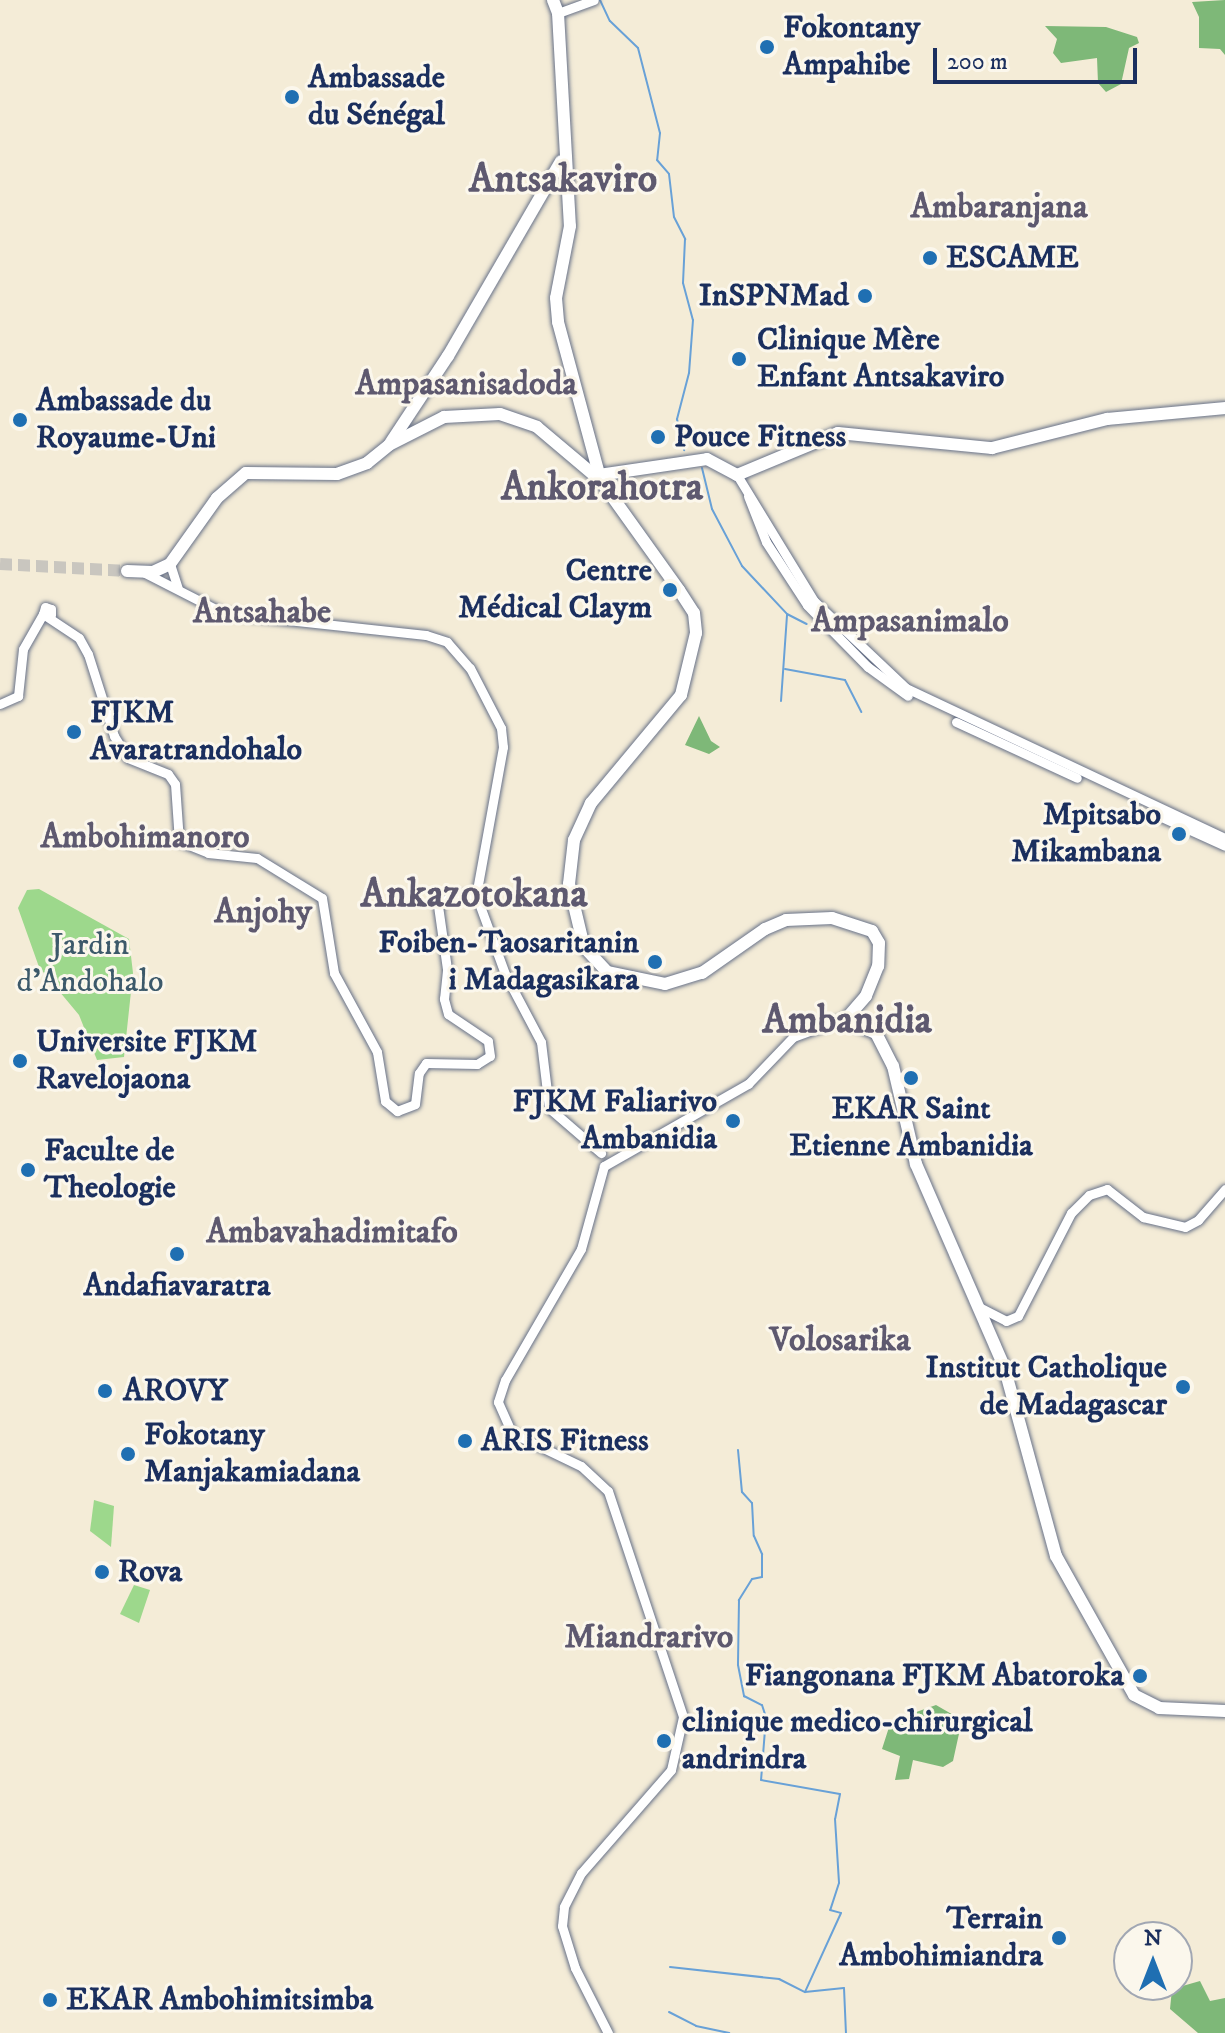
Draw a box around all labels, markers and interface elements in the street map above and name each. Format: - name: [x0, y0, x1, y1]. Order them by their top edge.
- place label: Fokontany Ampahibe: [783, 10, 920, 85]
- scale bar: [937, 32, 1141, 82]
- marker: Fokontany Ampahibe: [758, 38, 776, 56]
- text: 200 m: [947, 47, 1008, 77]
- place label: Ambassade du Sénégal: [308, 60, 445, 135]
- marker: Ambassade du Sénégal: [283, 88, 301, 106]
- district label: Antsakaviro: [469, 156, 657, 204]
- district label: Ambaranjana: [910, 188, 1088, 228]
- place label: ESCAME: [946, 239, 1079, 277]
- marker: ESCAME: [921, 249, 939, 267]
- place label: InSPNMad: [699, 277, 849, 315]
- marker: InSPNMad: [856, 287, 874, 305]
- place label: Clinique Mère Enfant Antsakaviro: [757, 322, 1004, 397]
- marker: Clinique Mère Enfant Antsakaviro: [728, 348, 750, 370]
- district label: Ampasanisadoda: [355, 365, 577, 405]
- place label: Ambassade du Royaume-Uni: [36, 383, 216, 458]
- marker: Ambassade du Royaume-Uni: [11, 411, 29, 429]
- place label: Pouce Fitness: [674, 418, 846, 456]
- marker: Pouce Fitness: [649, 428, 667, 446]
- district label: Ankorahotra: [501, 464, 703, 512]
- place label: Centre Médical Claym: [458, 553, 652, 628]
- marker: Centre Médical Claym: [659, 579, 681, 601]
- district label: Antsahabe: [193, 593, 331, 633]
- district label: Ampasanimalo: [811, 602, 1009, 642]
- place label: FJKM Avaratrandohalo: [90, 695, 302, 770]
- marker: FJKM Avaratrandohalo: [65, 723, 83, 741]
- place label: Mpitsabo Mikambana: [1011, 797, 1161, 872]
- district label: Ambohimanoro: [40, 818, 250, 858]
- marker: Mpitsabo Mikambana: [1168, 823, 1190, 845]
- district label: Ankazotokana: [361, 871, 587, 919]
- district label: Anjohy: [214, 893, 312, 933]
- place label: Foiben-Taosaritanin i Madagasikara: [378, 925, 639, 1000]
- park label: Jardin d'Andohalo: [17, 927, 163, 1002]
- marker: Foiben-Taosaritanin i Madagasikara: [646, 953, 664, 971]
- district label: Ambanidia: [762, 997, 932, 1045]
- place label: Universite FJKM Ravelojaona: [36, 1024, 258, 1099]
- marker: Universite FJKM Ravelojaona: [11, 1052, 29, 1070]
- marker: EKAR Saint Etienne Ambanidia: [902, 1069, 920, 1087]
- place label: FJKM Faliarivo Ambanidia: [513, 1084, 717, 1159]
- place label: EKAR Saint Etienne Ambanidia: [789, 1091, 1033, 1166]
- marker: FJKM Faliarivo Ambanidia: [724, 1112, 742, 1130]
- place label: Faculte de Theologie: [44, 1133, 176, 1208]
- marker: Faculte de Theologie: [19, 1161, 37, 1179]
- district label: Ambavahadimitafo: [206, 1213, 458, 1253]
- marker: Andafiavaratra: [168, 1245, 186, 1263]
- place label: Andafiavaratra: [83, 1267, 271, 1305]
- district label: Volosarika: [769, 1321, 911, 1361]
- place label: Institut Catholique de Madagascar: [926, 1350, 1167, 1425]
- place label: AROVY: [123, 1372, 228, 1410]
- marker: Institut Catholique de Madagascar: [1174, 1378, 1192, 1396]
- marker: AROVY: [94, 1380, 116, 1402]
- place label: Fokotany Manjakamiadana: [144, 1417, 360, 1492]
- place label: ARIS Fitness: [481, 1422, 649, 1460]
- marker: ARIS Fitness: [456, 1432, 474, 1450]
- marker: Fokotany Manjakamiadana: [119, 1445, 137, 1463]
- place label: Rova: [118, 1553, 182, 1591]
- marker: Rova: [93, 1563, 111, 1581]
- district label: Miandrarivo: [565, 1618, 733, 1658]
- place label: Fiangonana FJKM Abatoroka: [745, 1657, 1124, 1695]
- marker: Fiangonana FJKM Abatoroka: [1131, 1667, 1149, 1685]
- place label: clinique medico-chirurgical andrindra: [682, 1704, 1033, 1779]
- marker: clinique medico-chirurgical andrindra: [653, 1730, 675, 1752]
- place label: Terrain Ambohimiandra: [839, 1901, 1043, 1976]
- north arrow: [1113, 1921, 1193, 2001]
- text: N: [1144, 1925, 1162, 1952]
- marker: Terrain Ambohimiandra: [1050, 1929, 1068, 1947]
- place label: EKAR Ambohimitsimba: [66, 1981, 373, 2019]
- marker: EKAR Ambohimitsimba: [41, 1991, 59, 2009]

